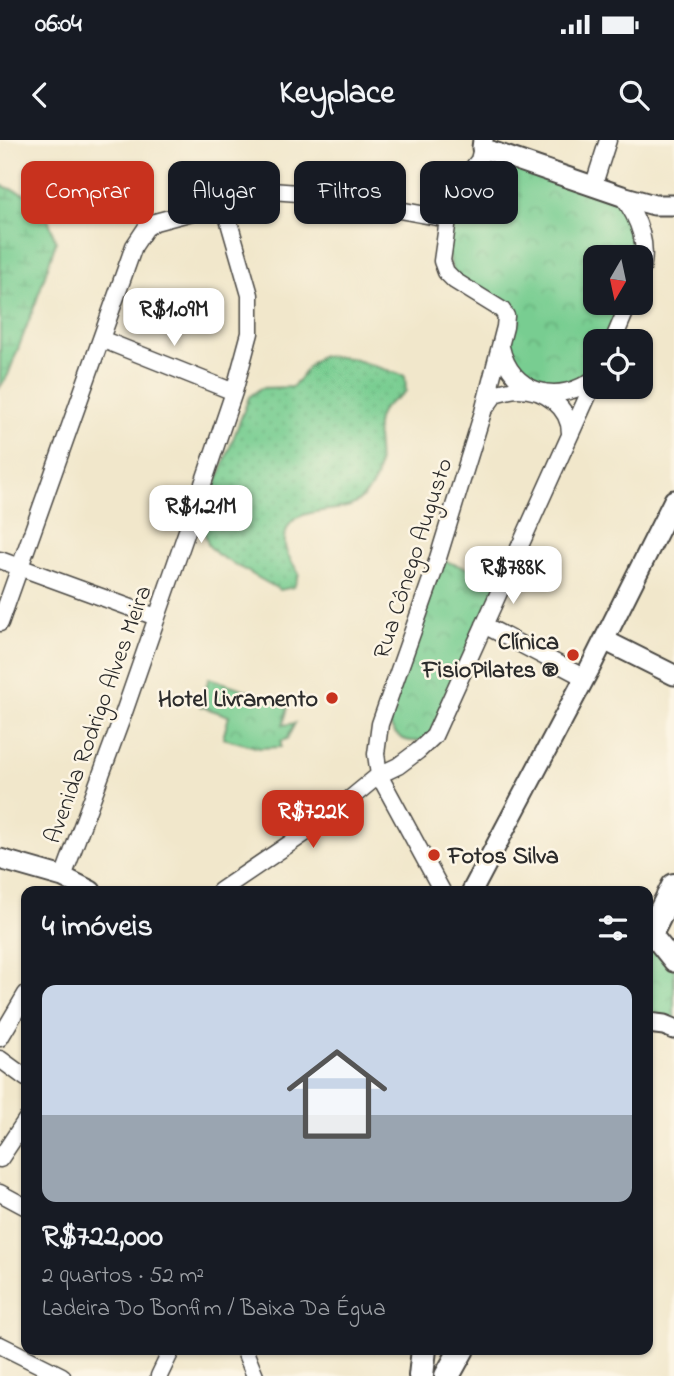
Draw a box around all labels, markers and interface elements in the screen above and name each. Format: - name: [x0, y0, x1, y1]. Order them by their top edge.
- text: 06:04: [35, 6, 82, 44]
- text: Keyplace: [279, 71, 395, 118]
- icon: back: [21, 76, 59, 114]
- icon: search: [615, 76, 653, 114]
- chip: Comprar: [21, 161, 154, 224]
- chip: Alugar: [168, 161, 280, 224]
- chip: Filtros: [294, 161, 406, 224]
- chip: Novo: [420, 161, 518, 224]
- north arrow: [583, 245, 653, 315]
- map controls: [583, 245, 653, 399]
- pin: R$1.09M: [109, 288, 239, 348]
- text: R$1.09M: [139, 294, 209, 327]
- button: locate: [583, 329, 653, 399]
- street label: Rua Cônego Augusto: [365, 454, 463, 664]
- pin: R$1.21M: [136, 486, 266, 545]
- text: R$1.21M: [165, 491, 237, 524]
- pin: R$788K: [456, 546, 570, 606]
- text: R$788K: [481, 552, 545, 585]
- street label: Avenida Rodrigo Alves Meira: [36, 581, 162, 849]
- place label: Clínica FisioPilates ®: [421, 626, 559, 689]
- marker: Clínica FisioPilates ®: [565, 647, 581, 663]
- place label: Hotel Livramento: [158, 683, 318, 718]
- marker: Hotel Livramento: [324, 690, 340, 706]
- pin: R$722K: [256, 790, 370, 850]
- text: R$722K: [278, 796, 348, 829]
- place label: Fotos Silva: [447, 840, 559, 875]
- marker: Fotos Silva: [426, 847, 442, 863]
- text: 4 imóveis: [42, 906, 153, 950]
- icon: filters: [594, 909, 632, 947]
- icon: home: [274, 1031, 400, 1157]
- text: R$722,000: [42, 1216, 163, 1260]
- text: 2 quartos · 52 m²: [42, 1260, 204, 1293]
- text: Ladeira Do Bonfim / Baixa Da Égua: [42, 1293, 386, 1326]

